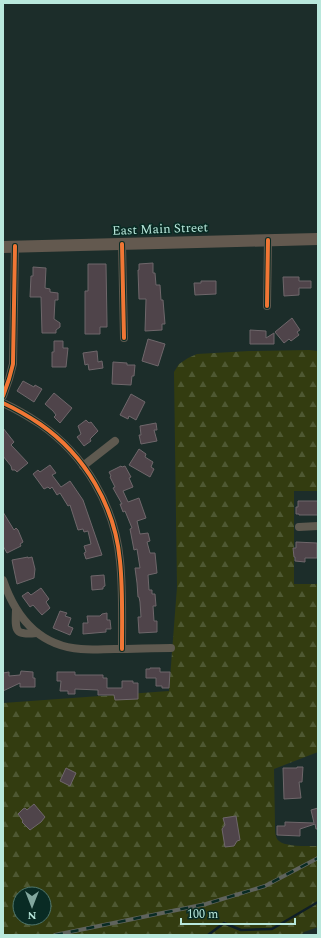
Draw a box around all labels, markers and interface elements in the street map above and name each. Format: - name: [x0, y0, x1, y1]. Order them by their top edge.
- street label: East Main Street: [112, 217, 209, 241]
- north arrow: [12, 886, 52, 926]
- scale bar: [181, 900, 295, 926]
- text: 100 m: [187, 905, 218, 924]
- text: N: [27, 907, 36, 924]

